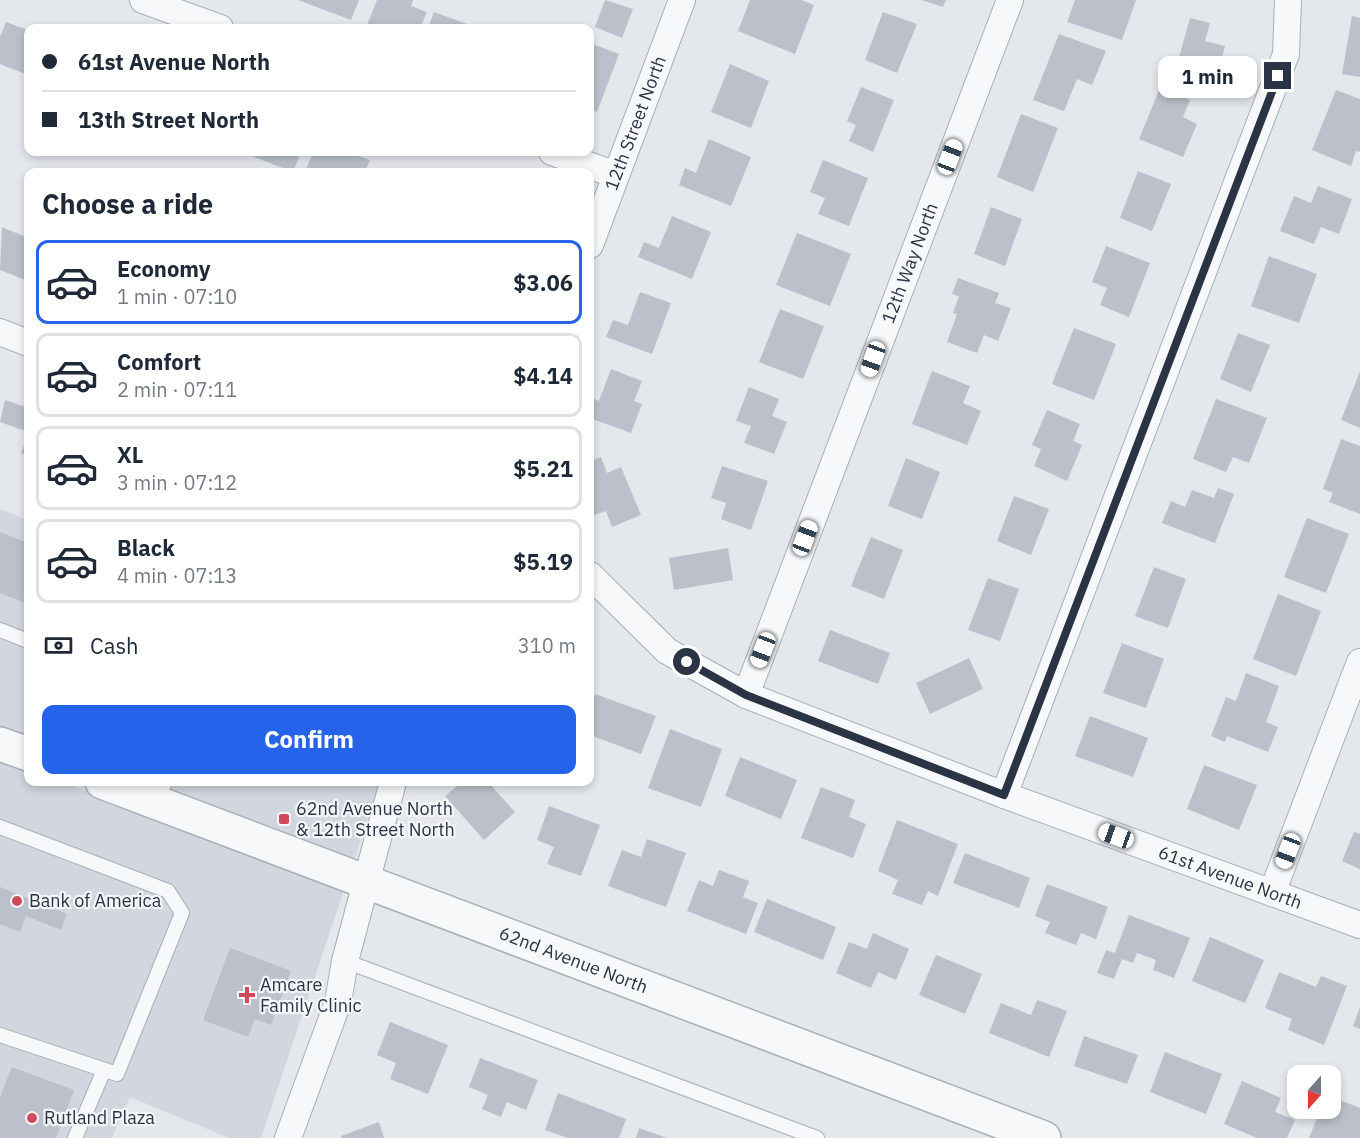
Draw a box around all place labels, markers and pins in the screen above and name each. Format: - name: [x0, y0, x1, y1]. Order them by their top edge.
- place label: 62nd Avenue North & 12th Street North: [296, 797, 455, 841]
- marker: 62nd Avenue North & 12th Street North: [277, 812, 291, 826]
- place label: Bank of America: [29, 889, 162, 912]
- marker: Bank of America: [10, 894, 24, 908]
- place label: Amcare Family Clinic: [260, 973, 361, 1017]
- marker: Amcare Family Clinic: [238, 986, 256, 1004]
- place label: Rutland Plaza: [44, 1106, 155, 1129]
- marker: Rutland Plaza: [25, 1111, 39, 1125]

